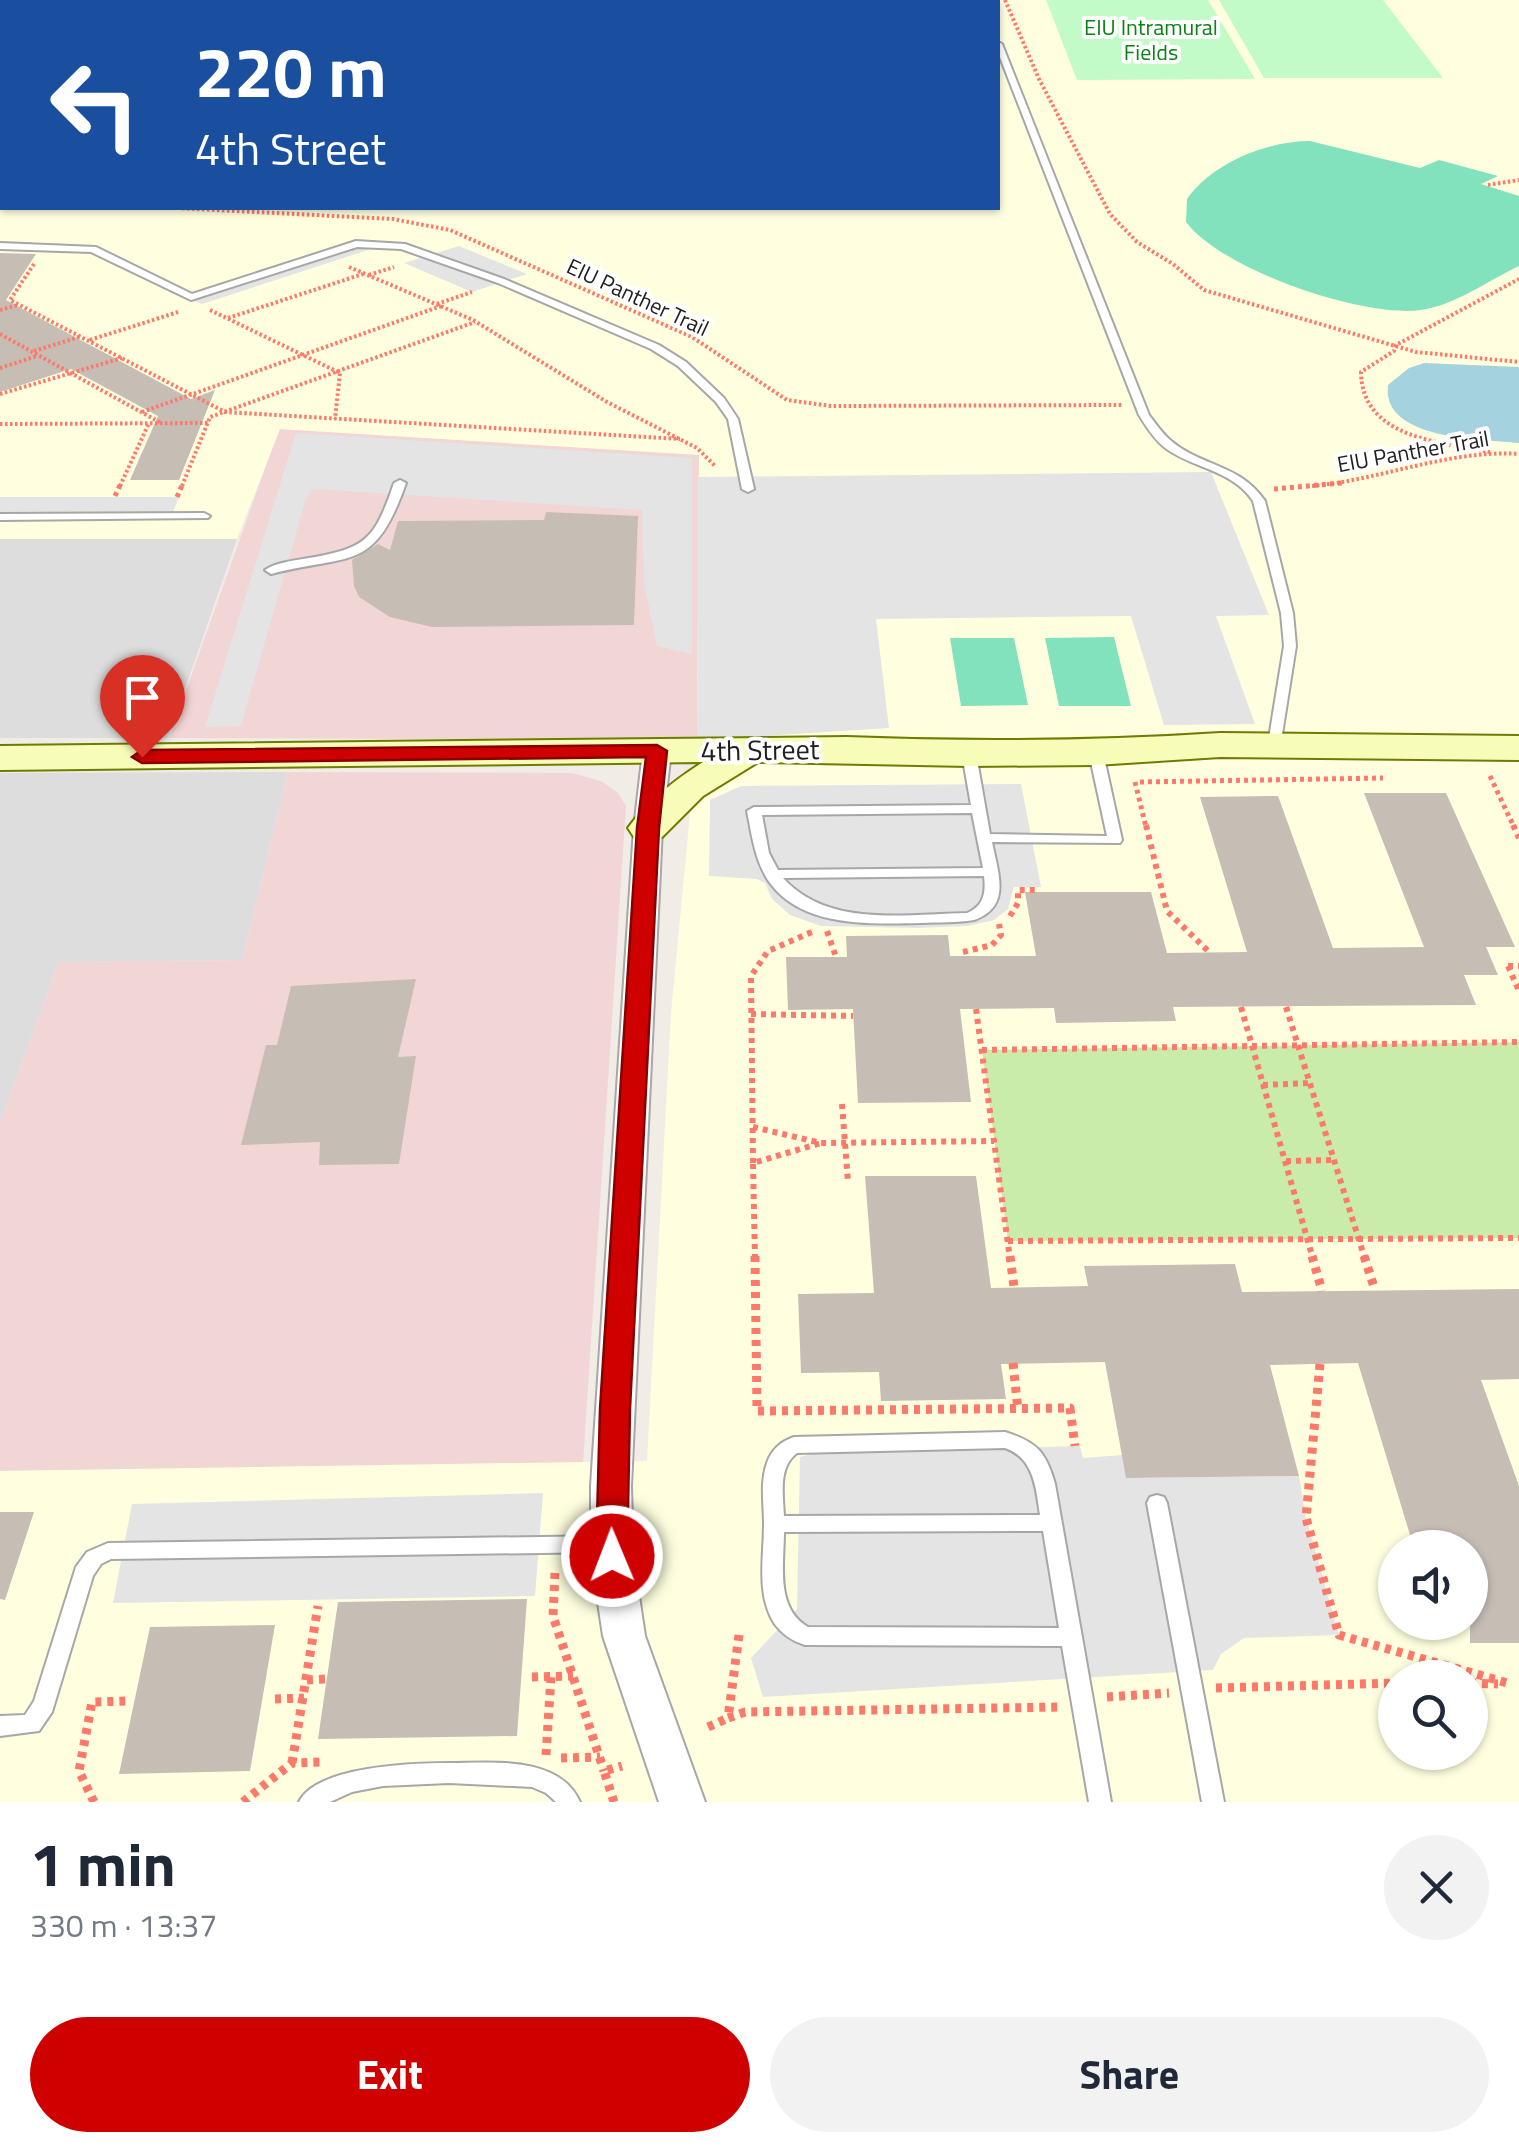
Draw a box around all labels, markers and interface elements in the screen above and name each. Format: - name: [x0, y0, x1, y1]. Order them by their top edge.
- park label: EIU Intramural Fields: [1084, 10, 1218, 69]
- text: 220 m: [195, 18, 387, 124]
- icon: left: [30, 40, 160, 170]
- text: 4th Street: [195, 114, 386, 182]
- street label: EIU Panther Trail: [561, 249, 715, 345]
- street label: EIU Panther Trail: [1334, 421, 1492, 481]
- pin: [100, 655, 185, 758]
- icon: arrive: [115, 670, 170, 725]
- street label: 4th Street: [700, 727, 820, 772]
- position arrow: [560, 1504, 664, 1608]
- map controls: [1378, 1530, 1488, 1770]
- button: sound: [1378, 1530, 1488, 1640]
- button: search: [1378, 1660, 1488, 1770]
- text: 1 min: [30, 1818, 176, 1909]
- button: close: [1384, 1835, 1489, 1940]
- text: 330 m · 13:37: [30, 1901, 217, 1949]
- button: Exit: [30, 2017, 750, 2132]
- button: Share: [770, 2017, 1489, 2132]

